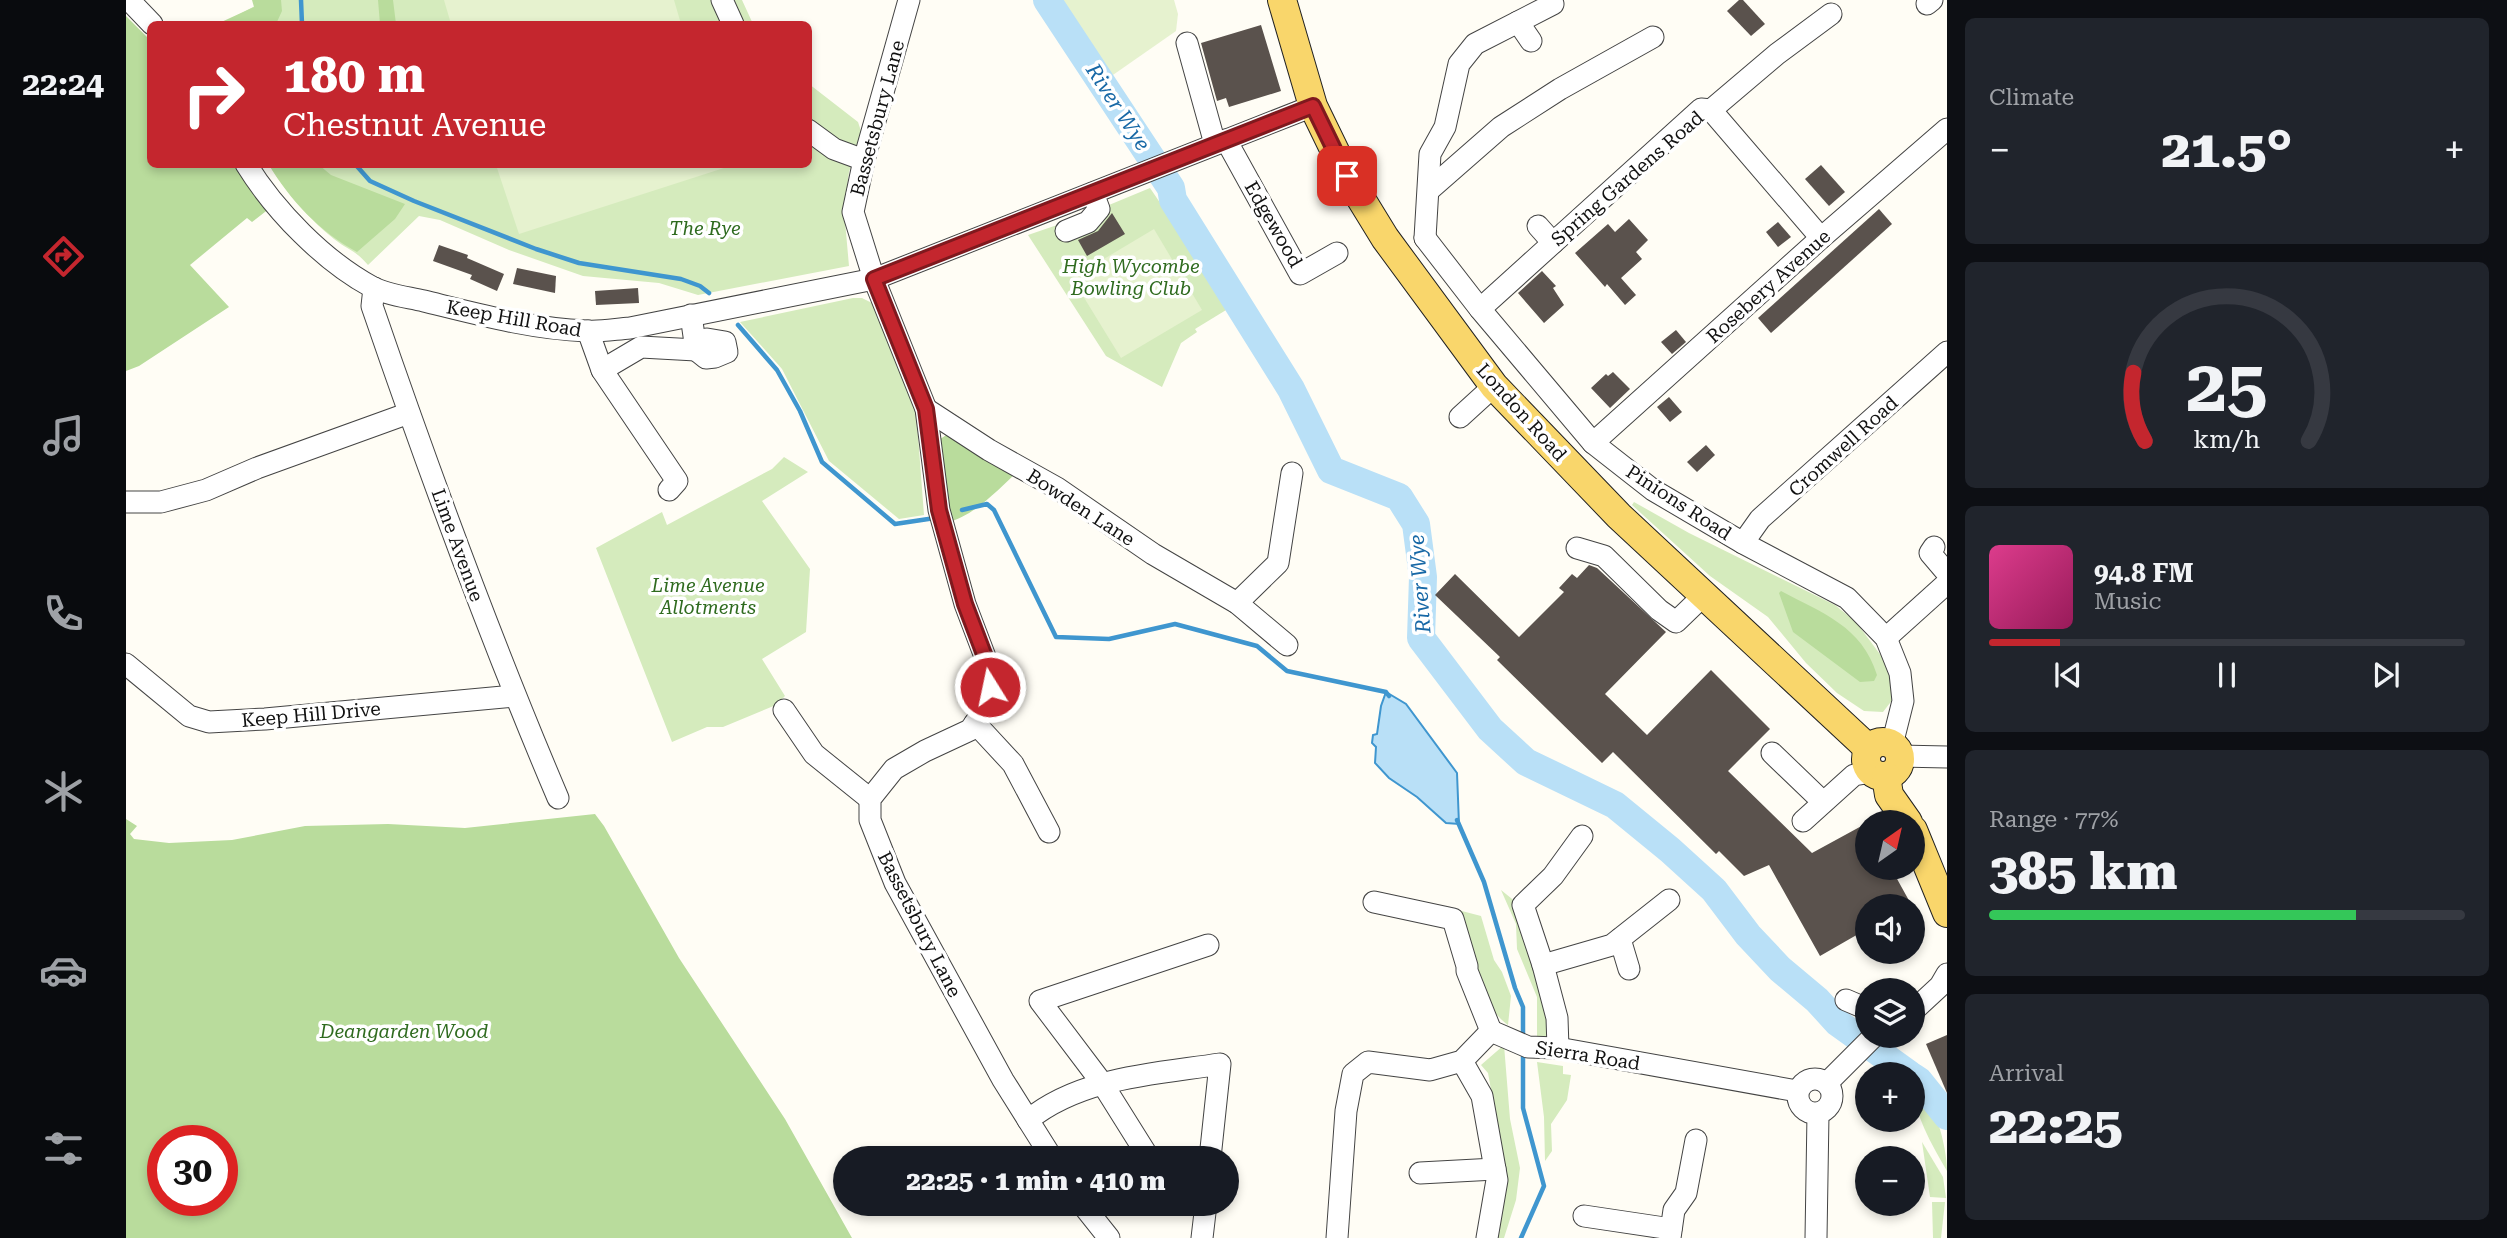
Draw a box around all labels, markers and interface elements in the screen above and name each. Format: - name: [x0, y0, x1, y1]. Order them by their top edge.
- street label: Bassetsbury Lane: [846, 38, 909, 199]
- text: 180 m: [283, 47, 425, 104]
- icon: right: [168, 49, 259, 140]
- water label: River Wye: [1080, 58, 1155, 155]
- text: 22:24: [22, 65, 104, 103]
- text: Climate: [1989, 84, 2074, 111]
- text: Chestnut Avenue: [283, 106, 546, 144]
- street label: Spring Gardens Road: [1546, 106, 1708, 251]
- text: 21.5°: [2162, 119, 2292, 180]
- text: −: [1989, 128, 2010, 172]
- text: +: [2444, 128, 2465, 172]
- pin: [1317, 146, 1377, 206]
- icon: arrive: [1328, 157, 1366, 195]
- street label: Edgewood: [1240, 177, 1307, 272]
- park label: The Rye: [669, 217, 741, 240]
- street label: Rosebery Avenue: [1702, 225, 1835, 348]
- icon: directions: [39, 232, 88, 281]
- park label: High Wycombe Bowling Club: [1061, 255, 1200, 300]
- street label: Keep Hill Road: [445, 295, 583, 342]
- text: 25: [2186, 344, 2268, 429]
- street label: London Road: [1472, 359, 1571, 466]
- street label: Cromwell Road: [1784, 391, 1903, 501]
- icon: music: [39, 411, 88, 460]
- text: km/h: [2194, 425, 2260, 454]
- street label: Pinions Road: [1622, 460, 1736, 545]
- street label: Bowden Lane: [1022, 464, 1139, 551]
- street label: Lime Avenue: [426, 486, 489, 605]
- water label: River Wye: [1405, 534, 1435, 635]
- text: 94.8 FM: [2094, 558, 2194, 588]
- park label: Lime Avenue Allotments: [650, 574, 765, 619]
- text: Music: [2094, 588, 2161, 615]
- icon: phone: [39, 589, 88, 638]
- position arrow: [953, 650, 1027, 724]
- icon: previous: [2049, 656, 2087, 694]
- icon: pause: [2208, 656, 2246, 694]
- icon: next: [2367, 656, 2405, 694]
- street label: Keep Hill Drive: [240, 697, 382, 732]
- icon: climate: [39, 767, 88, 816]
- text: Range · 77%: [1989, 806, 2118, 833]
- north arrow: [1855, 810, 1925, 880]
- map controls: [1855, 810, 1925, 1216]
- text: 385 km: [1989, 841, 2177, 902]
- street label: Bassetsbury Lane: [873, 847, 966, 1001]
- button: sound: [1855, 894, 1925, 964]
- icon: car: [39, 946, 88, 995]
- button: layers: [1855, 978, 1925, 1048]
- park label: Deangarden Wood: [319, 1020, 488, 1043]
- street label: Sierra Road: [1534, 1036, 1642, 1075]
- text: Arrival: [1989, 1060, 2064, 1087]
- button: +: [1855, 1062, 1925, 1132]
- text: 22:25: [1989, 1095, 2123, 1156]
- icon: filters: [39, 1124, 88, 1173]
- speed limit sign: 30: [147, 1125, 238, 1216]
- button: −: [1855, 1146, 1925, 1216]
- text: 22:25 · 1 min · 410 m: [906, 1166, 1166, 1196]

